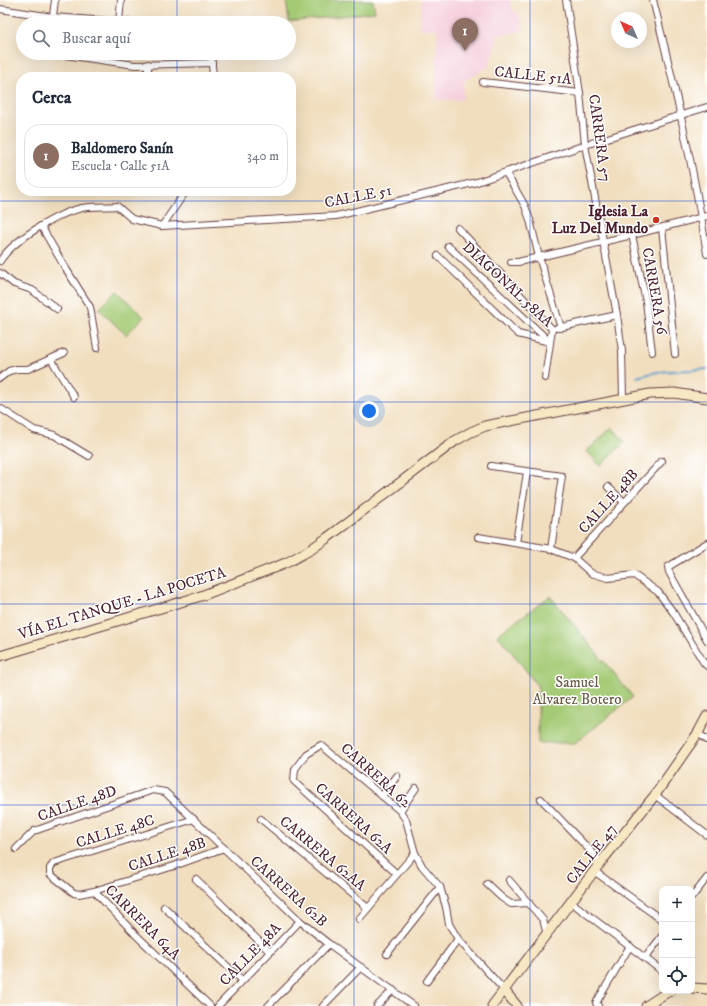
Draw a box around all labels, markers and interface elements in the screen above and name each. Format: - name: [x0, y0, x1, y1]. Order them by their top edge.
- north arrow: [611, 12, 647, 48]
- search box: [16, 16, 296, 60]
- pin: 1: [452, 18, 478, 51]
- icon: search: [30, 27, 52, 49]
- text: Buscar aquí: [62, 29, 130, 48]
- street label: CALLE 51A: [493, 62, 573, 89]
- text: Cerca: [32, 87, 71, 109]
- street label: CARRERA 57: [584, 93, 615, 183]
- text: Baldomero Sanín: [71, 139, 173, 158]
- text: 1: [44, 148, 48, 164]
- text: 340 m: [247, 148, 279, 164]
- text: Escuela · Calle 51A: [71, 158, 170, 174]
- street label: CALLE 51: [323, 181, 393, 212]
- place label: Iglesia La Luz Del Mundo: [552, 202, 649, 238]
- marker: Iglesia La Luz Del Mundo: [651, 215, 661, 225]
- street label: DIAGONAL 58AA: [458, 237, 557, 332]
- street label: CARRERA 56: [638, 246, 672, 337]
- your location: [359, 401, 379, 421]
- street label: CALLE 48B: [574, 465, 642, 538]
- street label: VÍA EL TANQUE - LA POCETA: [15, 562, 229, 644]
- park label: Samuel Alvarez Botero: [532, 673, 622, 709]
- street label: CARRERA 62: [337, 739, 415, 812]
- street label: CARRERA 62A: [311, 779, 397, 858]
- street label: CALLE 48D: [35, 781, 119, 826]
- street label: CALLE 48C: [74, 811, 157, 852]
- street label: CARRERA 62AA: [276, 812, 370, 895]
- street label: CALLE 47: [562, 820, 621, 888]
- street label: CALLE 48B: [126, 833, 208, 876]
- street label: CARRERA 62B: [246, 852, 331, 931]
- street label: CARRERA 64A: [101, 881, 185, 964]
- map controls: [659, 886, 695, 994]
- button: +: [659, 886, 695, 922]
- street label: CALLE 48A: [216, 918, 286, 990]
- button: −: [659, 922, 695, 958]
- button: locate: [659, 958, 695, 994]

